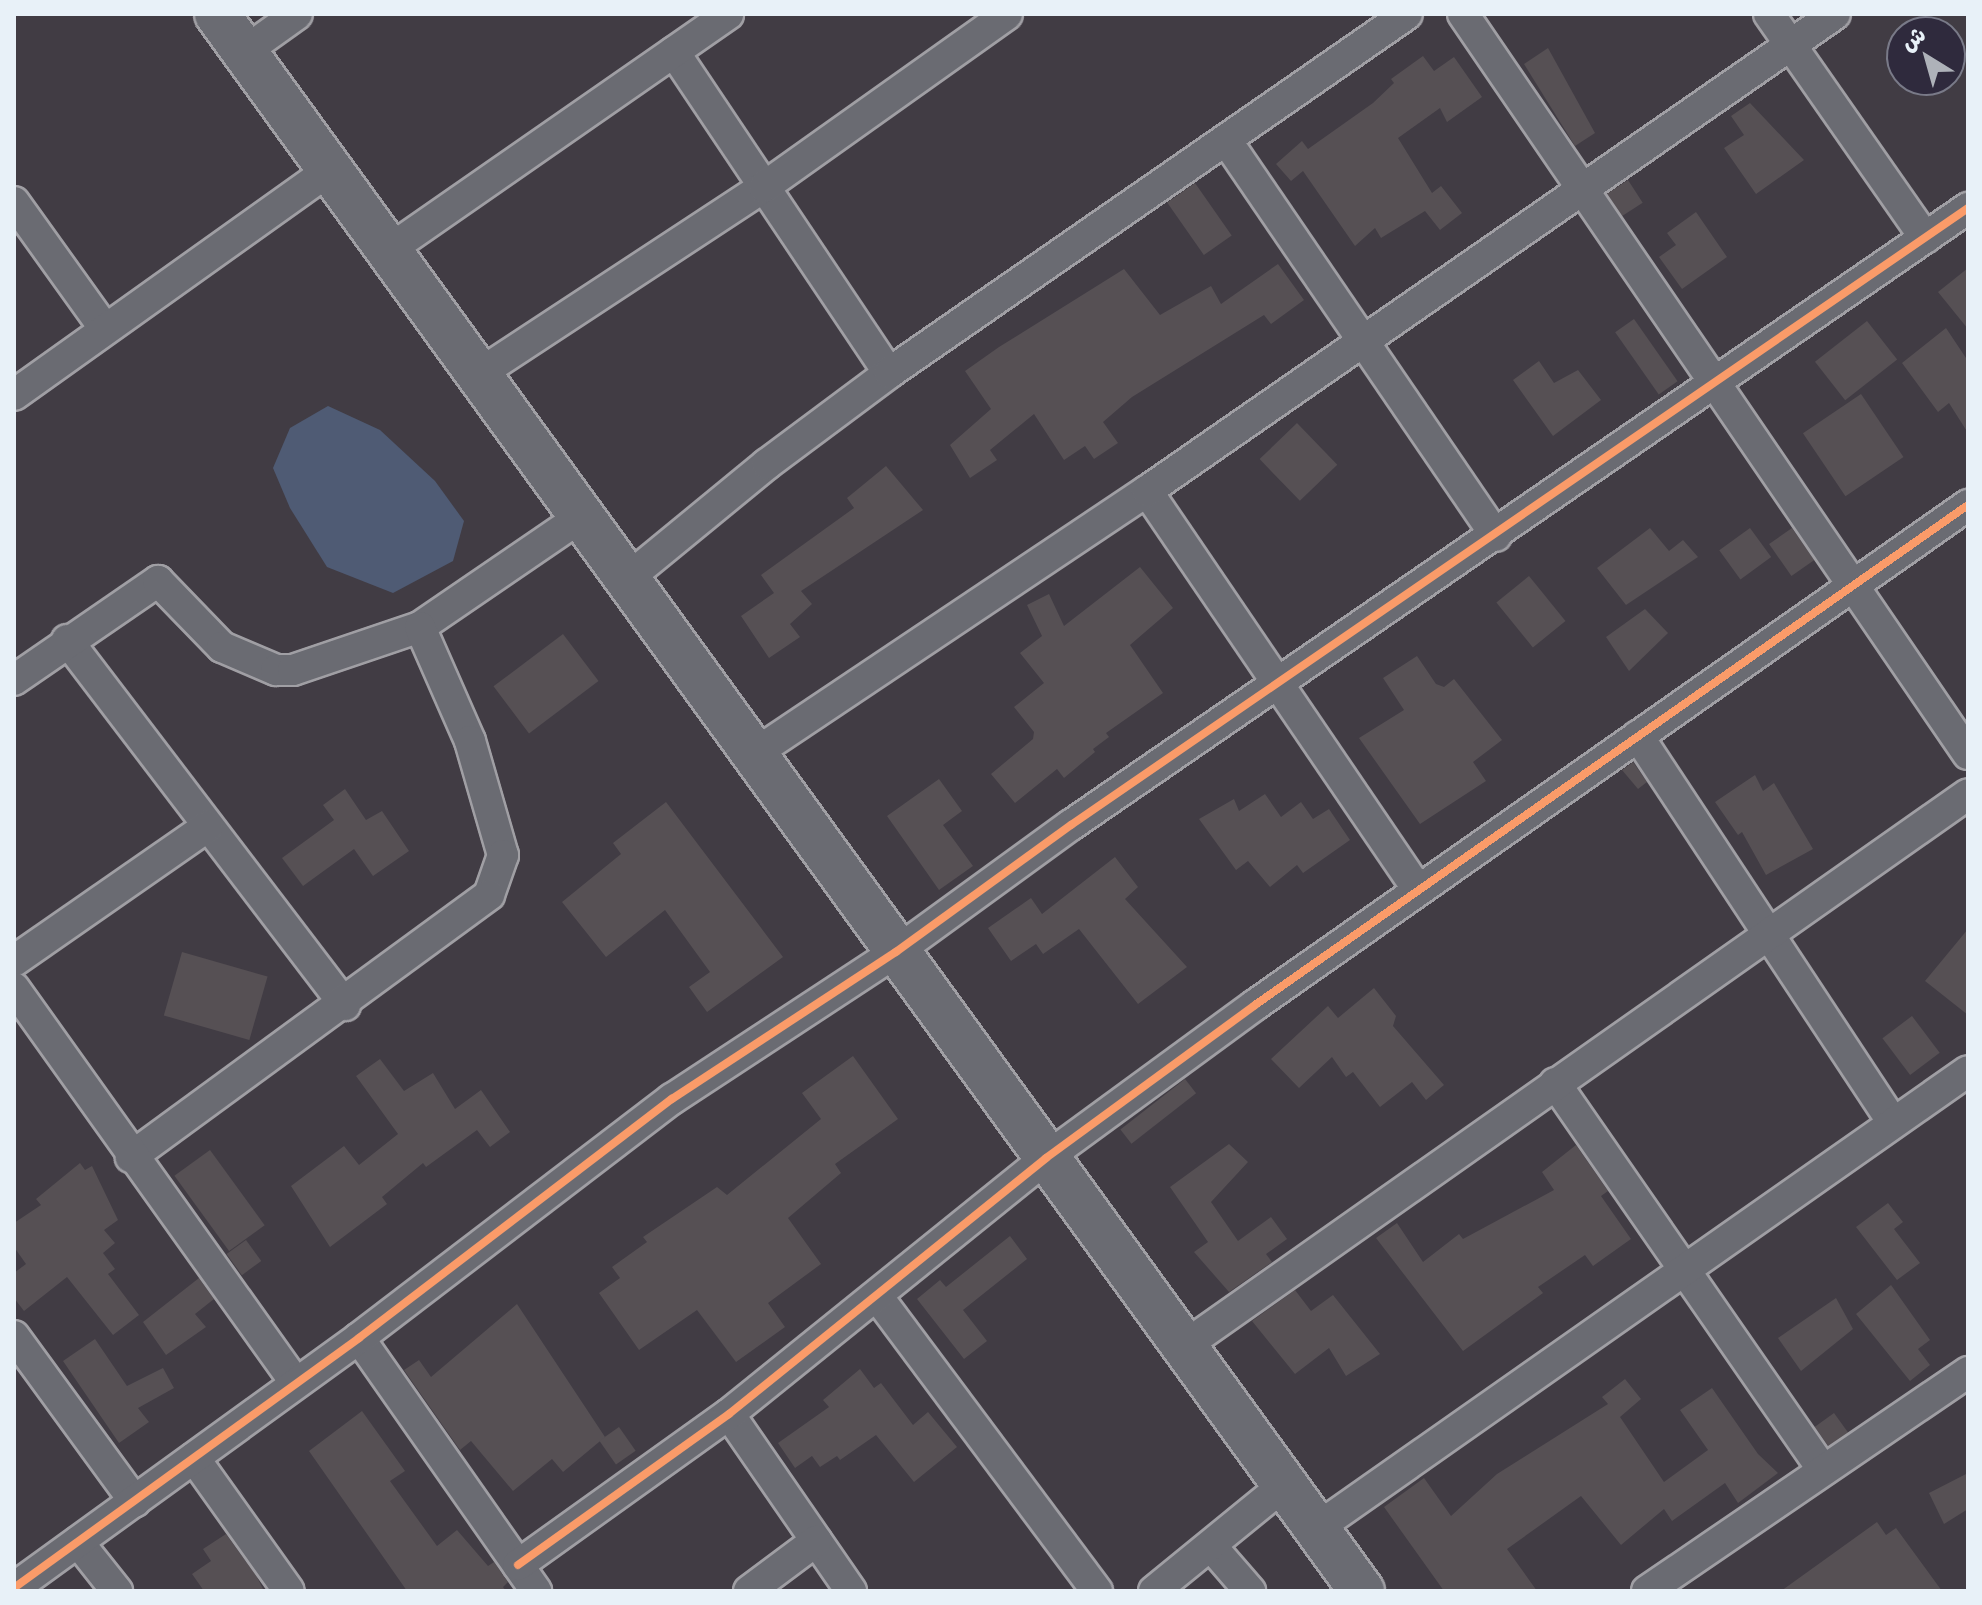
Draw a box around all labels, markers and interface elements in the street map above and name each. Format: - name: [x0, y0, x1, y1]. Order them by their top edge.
- north arrow: [1886, 16, 1966, 96]
- text: ش: [1894, 19, 1931, 58]

